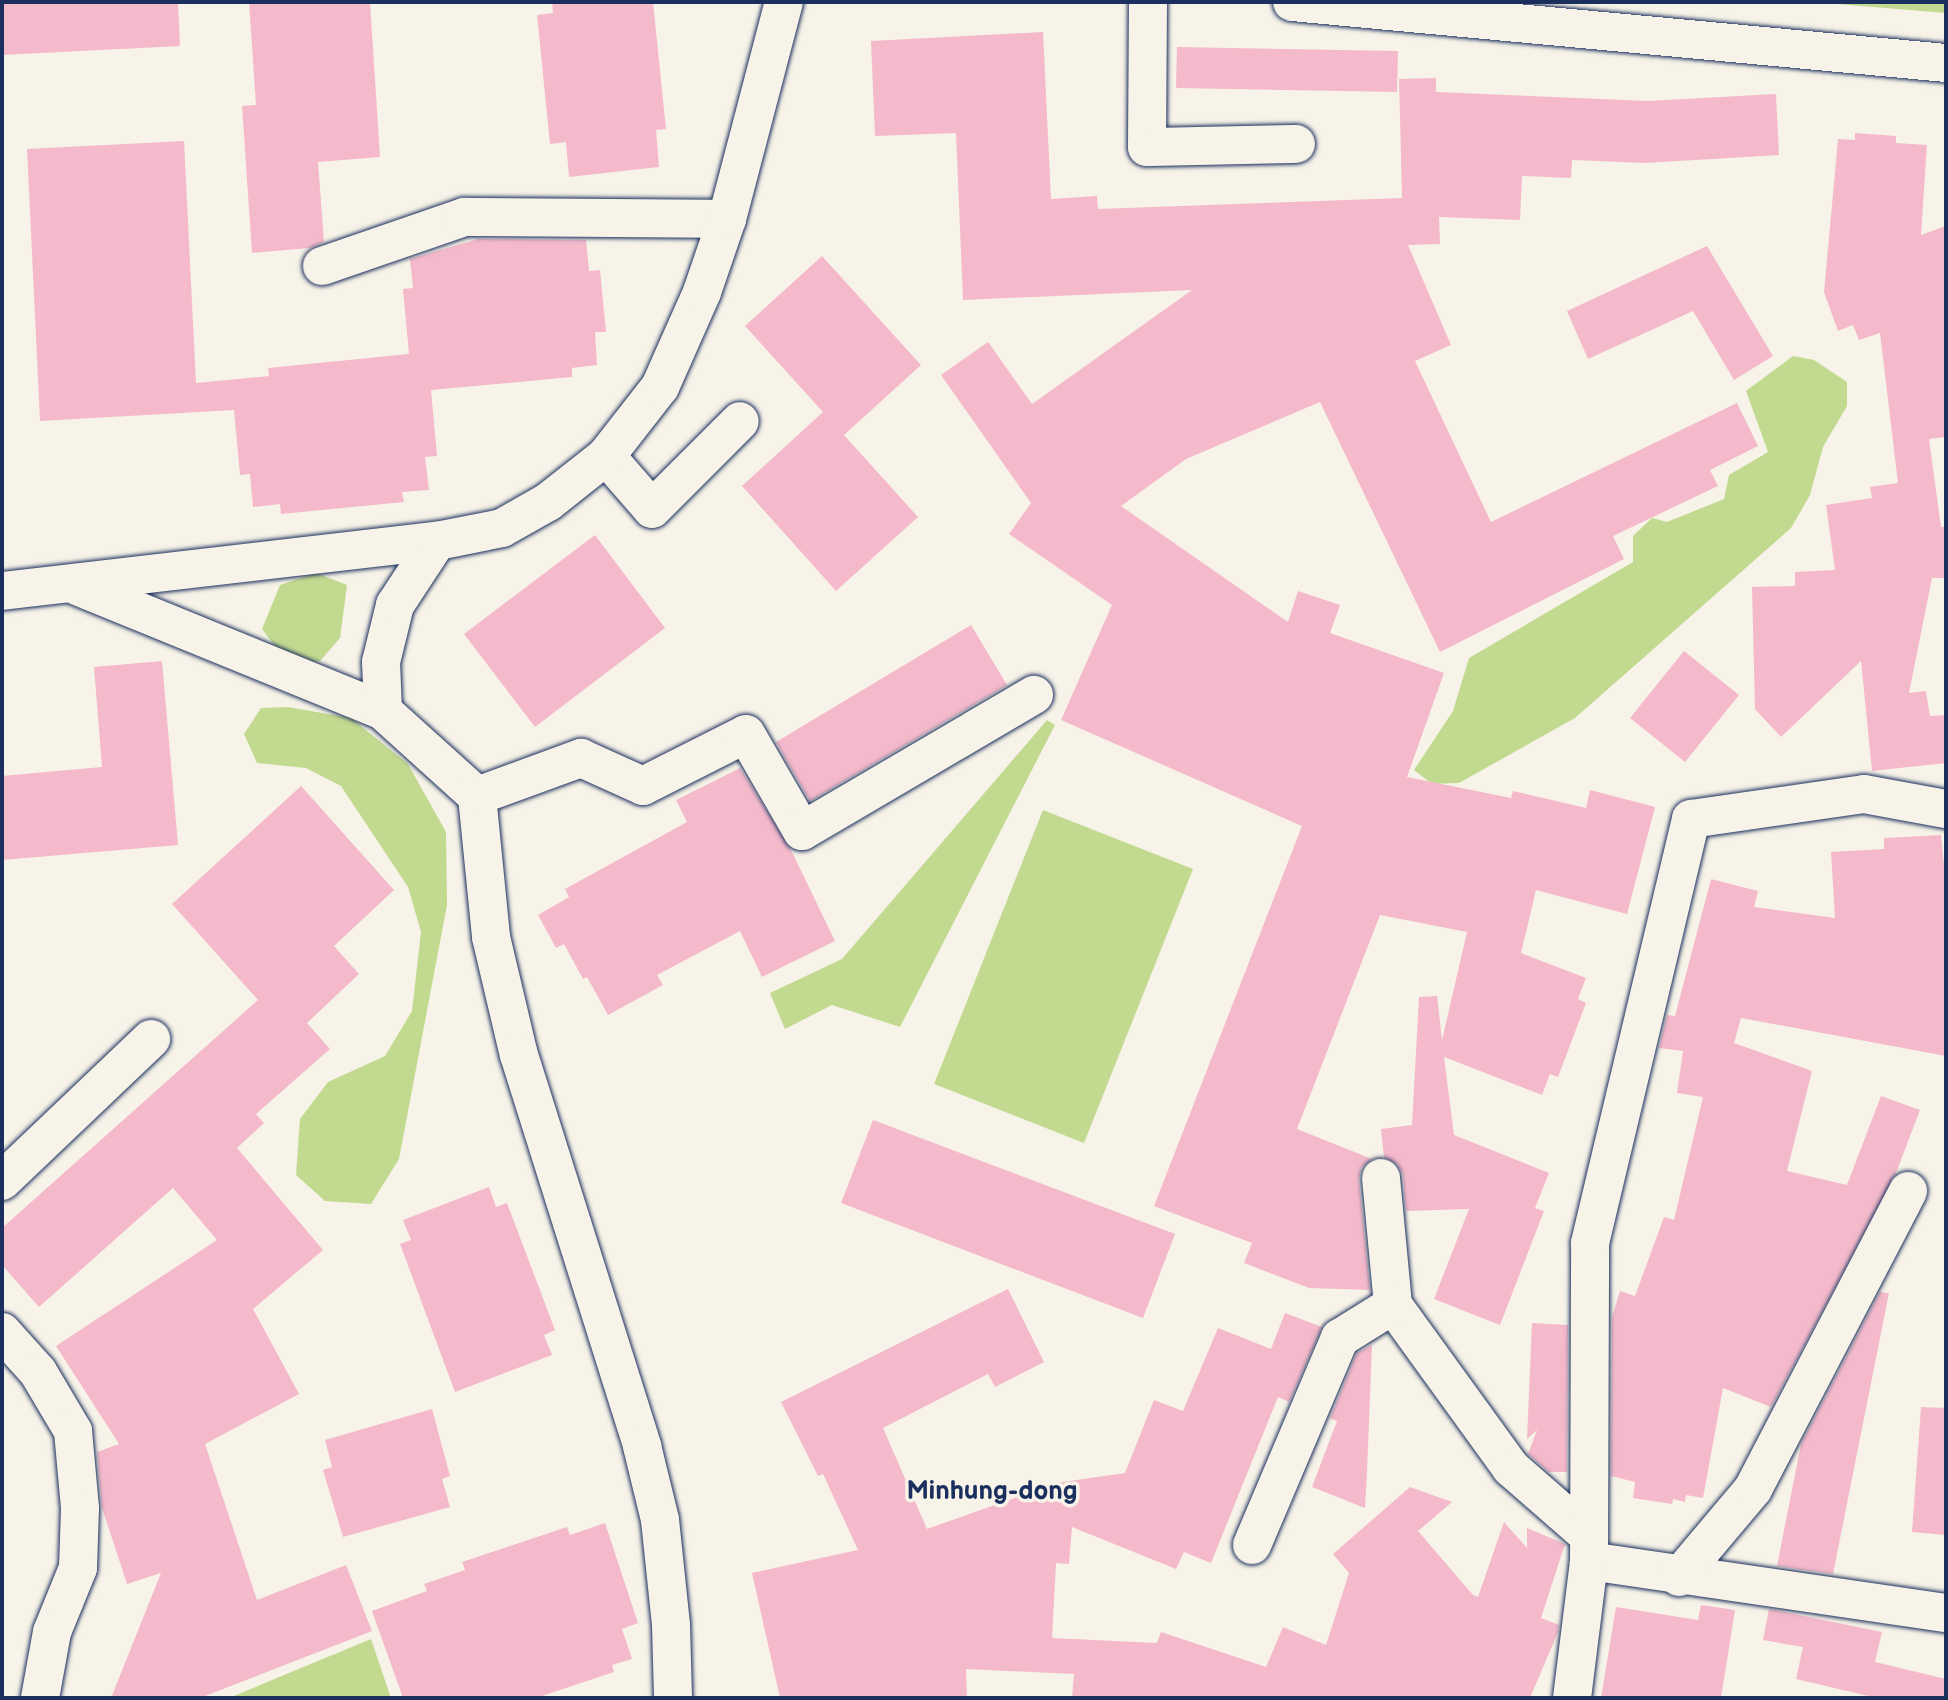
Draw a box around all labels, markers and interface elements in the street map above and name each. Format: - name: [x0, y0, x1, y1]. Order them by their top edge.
- district label: Minhung-dong: [906, 1476, 1078, 1508]

